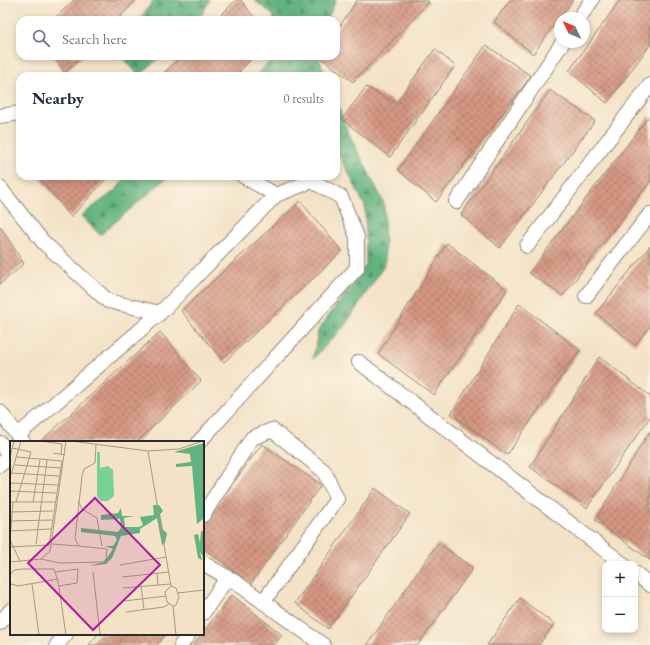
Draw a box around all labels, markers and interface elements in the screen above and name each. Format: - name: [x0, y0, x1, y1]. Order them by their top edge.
- north arrow: [554, 12, 590, 48]
- search box: [16, 16, 340, 60]
- icon: search: [30, 27, 52, 49]
- text: Search here: [62, 29, 127, 48]
- text: Nearby: [32, 87, 84, 109]
- text: 0 results: [283, 90, 324, 107]
- inset map: [10, 441, 204, 635]
- map controls: [602, 561, 638, 633]
- button: +: [602, 561, 638, 597]
- button: −: [602, 597, 638, 633]

